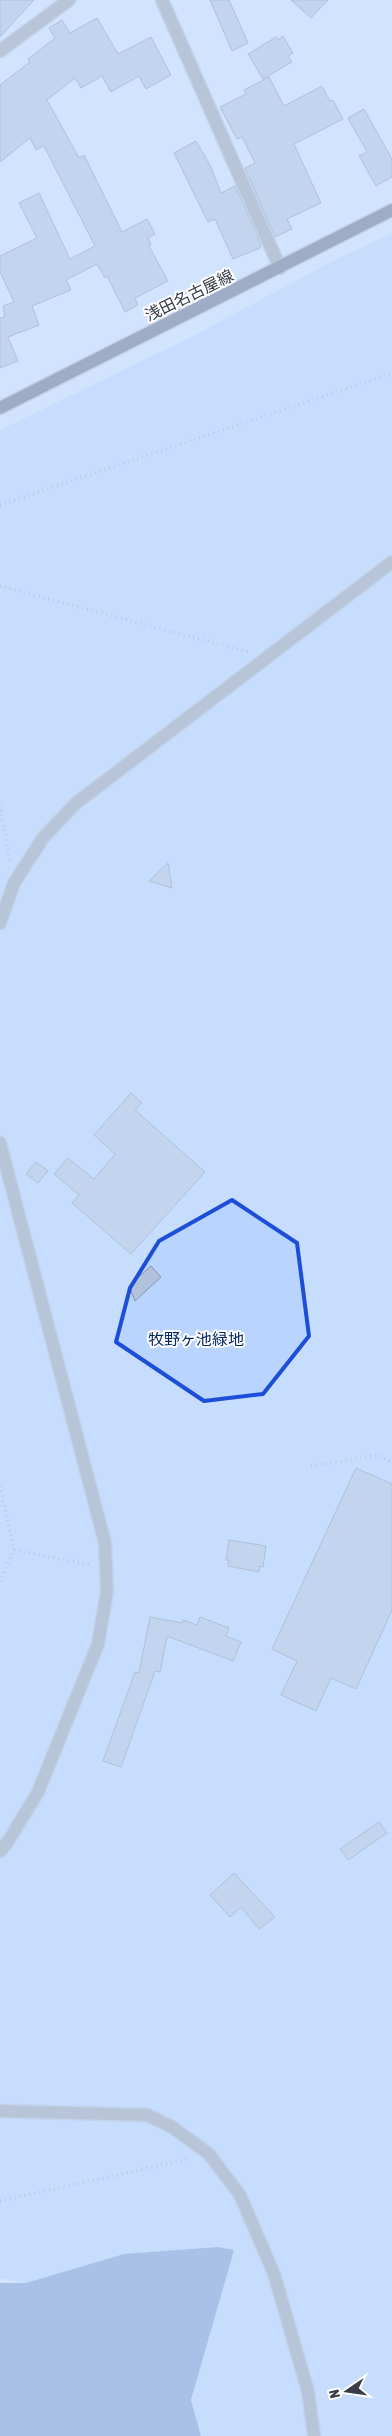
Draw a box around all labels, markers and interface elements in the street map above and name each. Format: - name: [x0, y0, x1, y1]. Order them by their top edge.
- street label: 浅田名古屋線: [142, 266, 236, 324]
- park label: 牧野ヶ池緑地: [148, 1330, 244, 1348]
- north arrow: [322, 2366, 372, 2416]
- text: N: [326, 2388, 343, 2400]

